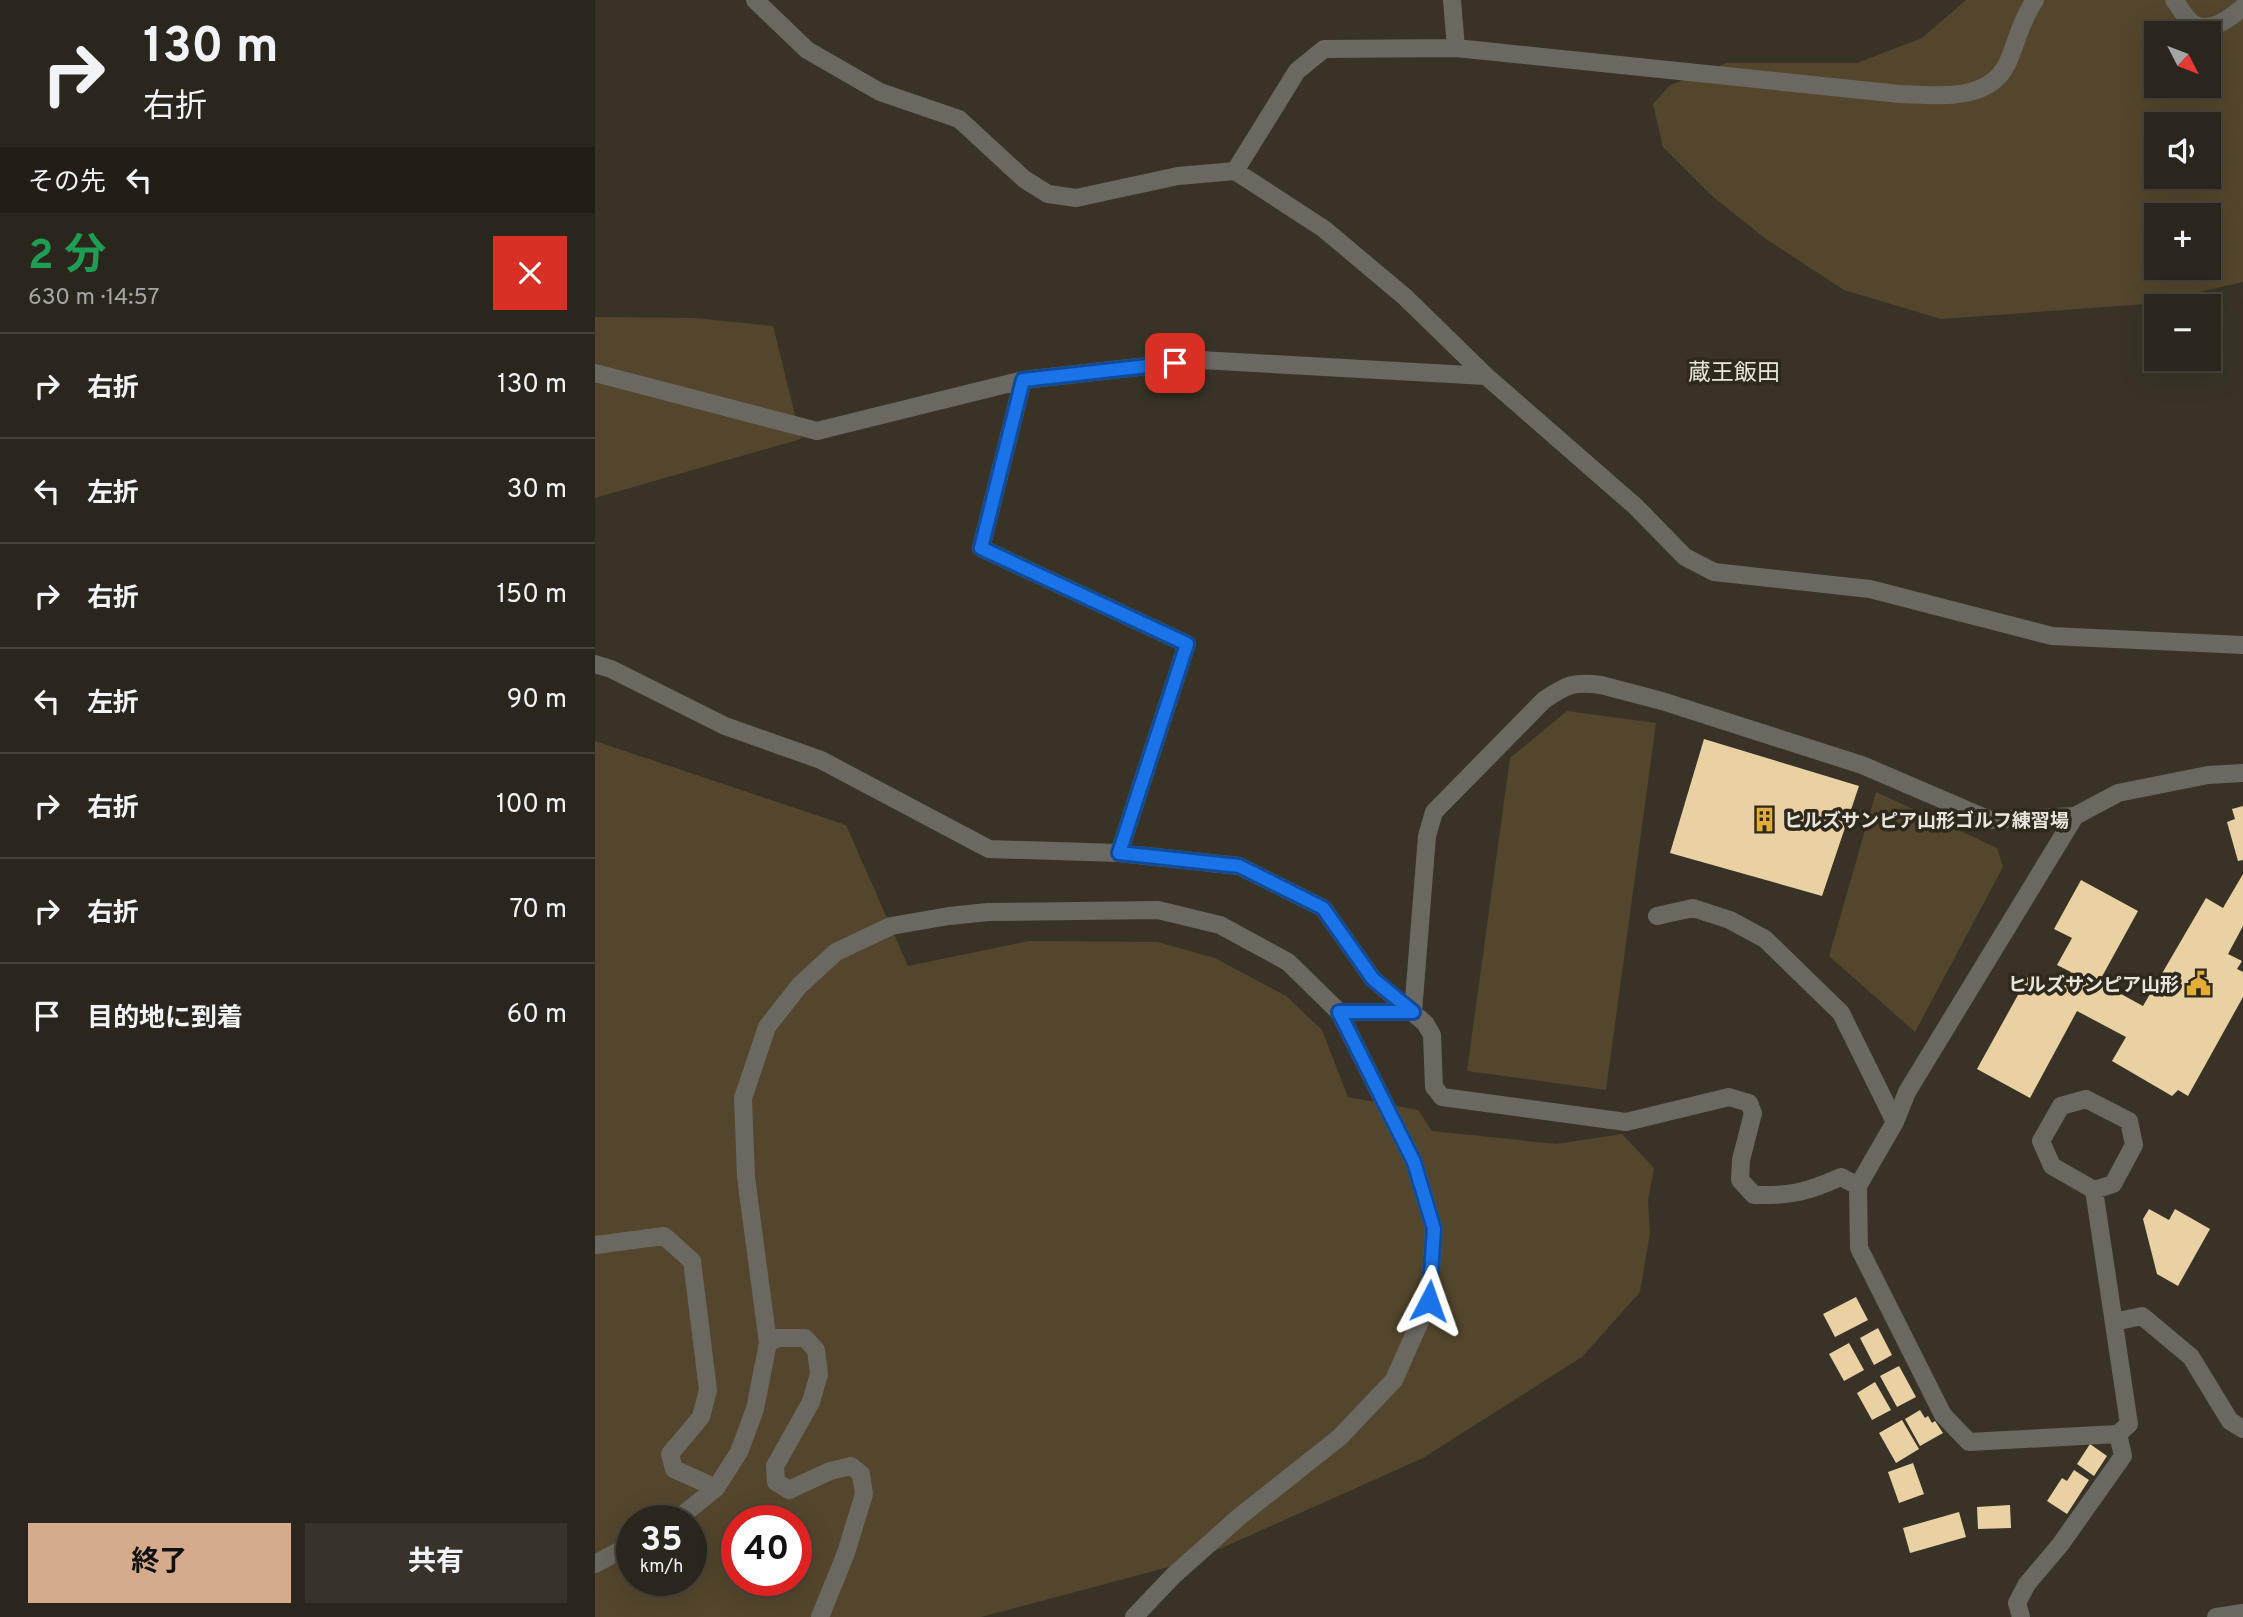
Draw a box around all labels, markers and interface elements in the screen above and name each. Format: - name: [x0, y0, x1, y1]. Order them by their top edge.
- text: 130 m: [143, 18, 279, 80]
- north arrow: [2144, 21, 2221, 98]
- map controls: [2144, 21, 2221, 371]
- icon: right: [28, 28, 119, 119]
- text: 右折: [143, 88, 207, 128]
- button: sound: [2144, 112, 2221, 189]
- icon: left: [120, 161, 158, 199]
- text: その先: [28, 167, 106, 200]
- button: +: [2144, 203, 2221, 280]
- text: 2 分: [28, 231, 106, 284]
- button: close: [493, 236, 567, 310]
- text: 630 m · 14:57: [28, 284, 159, 313]
- button: −: [2144, 294, 2221, 371]
- pin: [1145, 333, 1205, 393]
- icon: arrive: [1156, 344, 1194, 382]
- district label: 蔵王飯田: [1688, 360, 1780, 389]
- icon: right: [28, 367, 66, 405]
- text: 130 m: [497, 369, 567, 402]
- text: 右折: [87, 373, 139, 406]
- icon: left: [28, 472, 66, 510]
- text: 30 m: [507, 474, 567, 507]
- text: 左折: [87, 478, 139, 511]
- icon: right: [28, 577, 66, 615]
- text: 150 m: [496, 579, 567, 612]
- text: 右折: [87, 583, 139, 616]
- icon: left: [28, 682, 66, 720]
- text: 90 m: [507, 684, 567, 717]
- text: 左折: [87, 688, 139, 721]
- icon: right: [28, 787, 66, 825]
- text: 100 m: [496, 789, 567, 822]
- text: 右折: [87, 793, 139, 826]
- building icon: ヒルズサンピア山形ゴルフ練習場: [1750, 806, 1778, 834]
- place label: ヒルズサンピア山形ゴルフ練習場: [1784, 810, 2069, 834]
- icon: right: [28, 892, 66, 930]
- text: 70 m: [509, 894, 567, 927]
- text: 右折: [87, 898, 139, 931]
- public building icon: ヒルズサンピア山形: [2185, 970, 2213, 998]
- place label: ヒルズサンピア山形: [2008, 974, 2179, 998]
- icon: arrive: [28, 997, 66, 1035]
- text: 60 m: [507, 999, 567, 1032]
- text: 目的地に到着: [87, 1003, 243, 1036]
- position arrow: [1392, 1264, 1466, 1338]
- speed limit sign: 40: [721, 1505, 812, 1596]
- text: 35: [640, 1519, 683, 1563]
- button: 終了: [28, 1523, 291, 1603]
- button: 共有: [305, 1523, 567, 1603]
- text: km/h: [640, 1556, 683, 1579]

